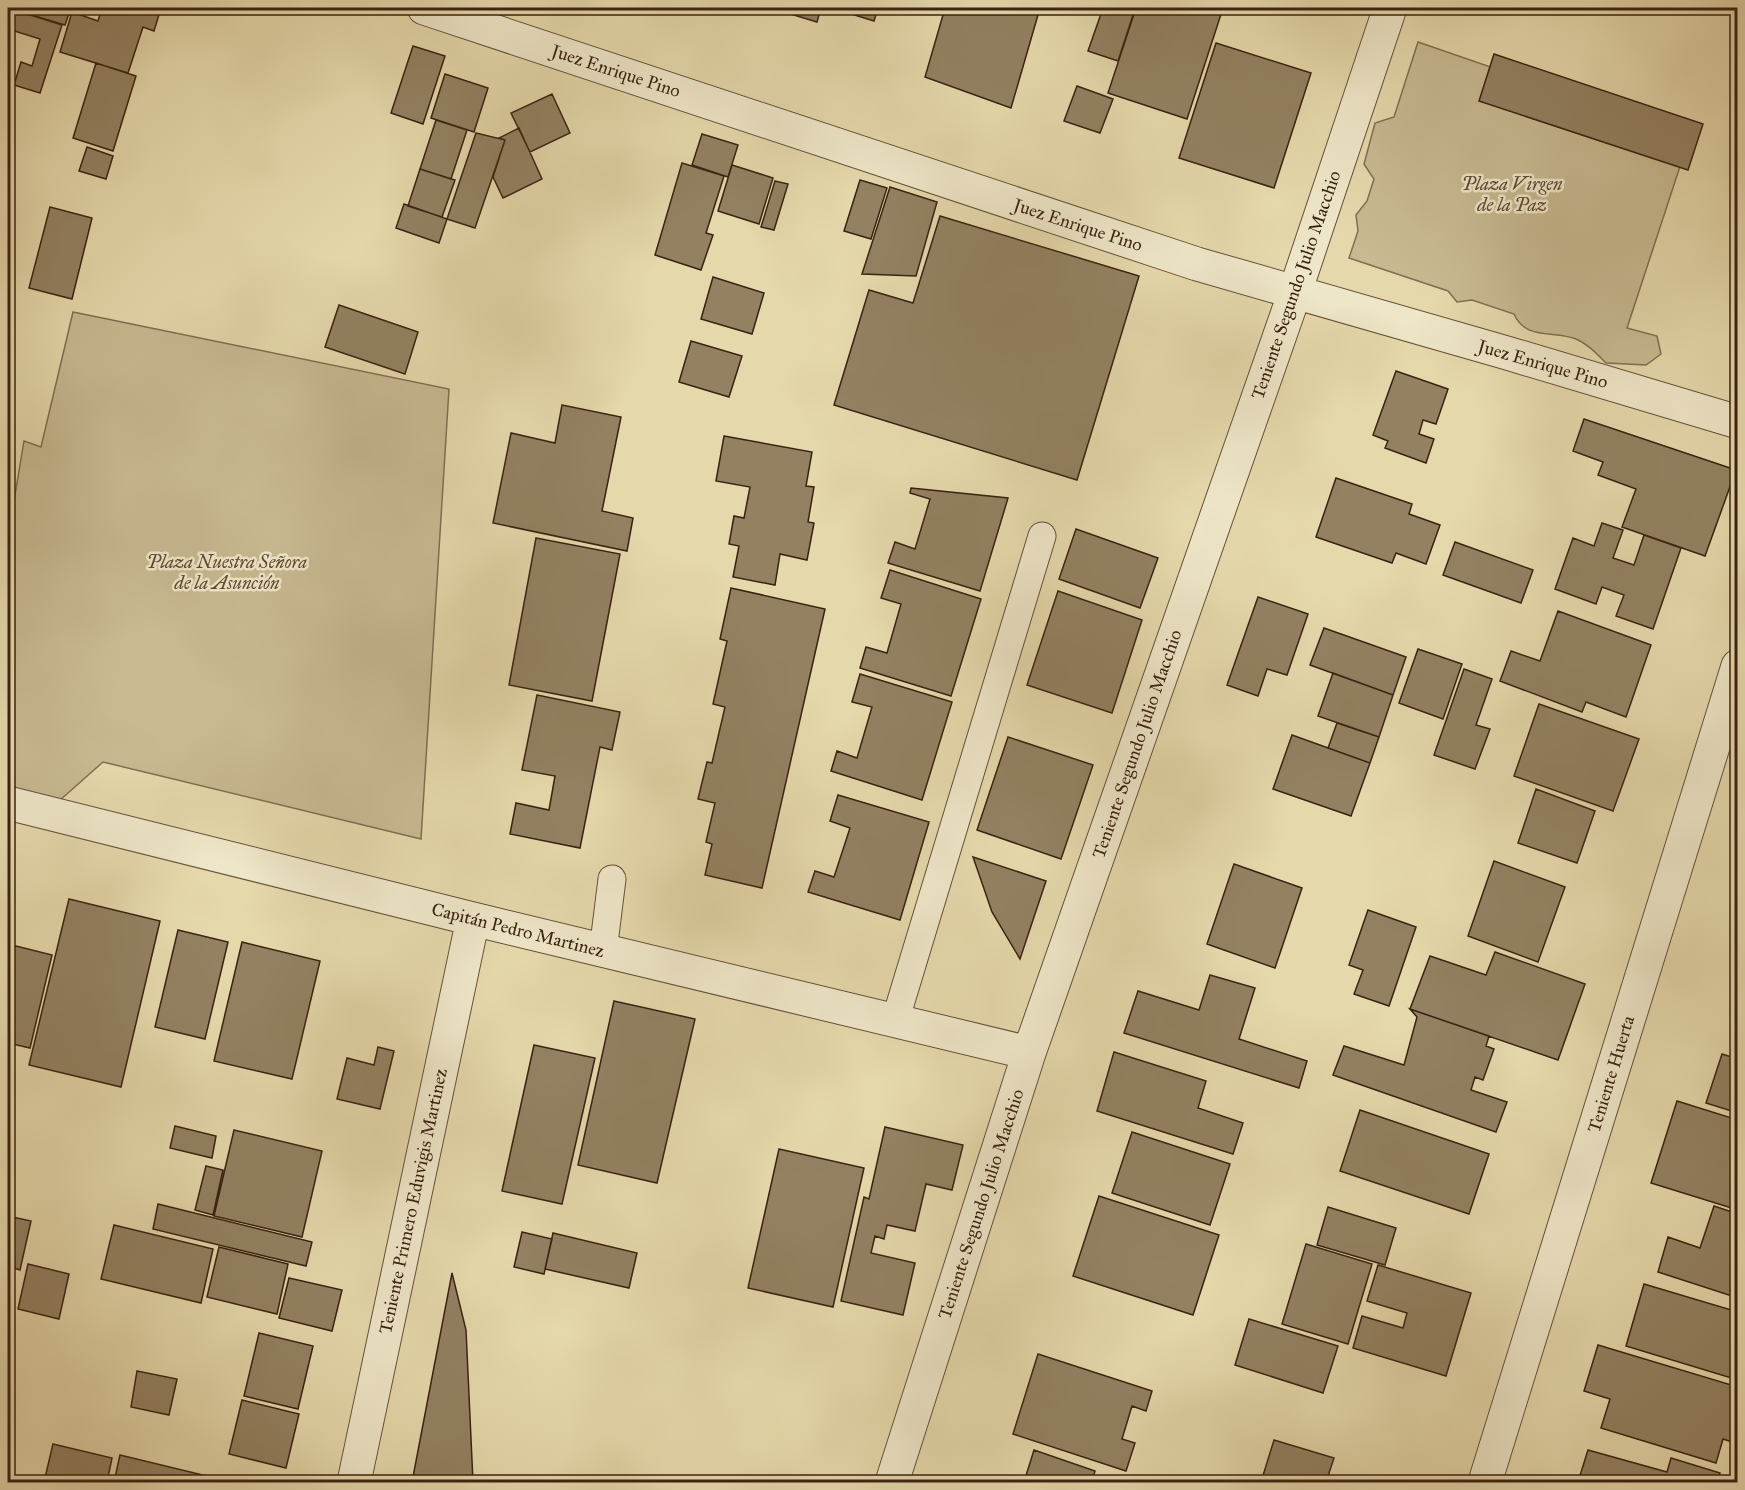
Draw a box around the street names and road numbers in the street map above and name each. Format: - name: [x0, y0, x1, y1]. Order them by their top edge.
- street label: Juez Enrique Pino: [547, 39, 683, 103]
- street label: Teniente Segundo Julio Macchio: [1246, 168, 1346, 403]
- street label: Juez Enrique Pino: [1009, 193, 1145, 257]
- street label: Juez Enrique Pino: [1473, 334, 1611, 394]
- street label: Teniente Segundo Julio Macchio: [1087, 627, 1187, 862]
- street label: Capitán Pedro Martinez: [429, 898, 607, 962]
- street label: Teniente Huerta: [1583, 1013, 1639, 1135]
- street label: Teniente Primero Eduvigis Martinez: [374, 1066, 453, 1336]
- street label: Teniente Segundo Julio Macchio: [933, 1086, 1030, 1322]

